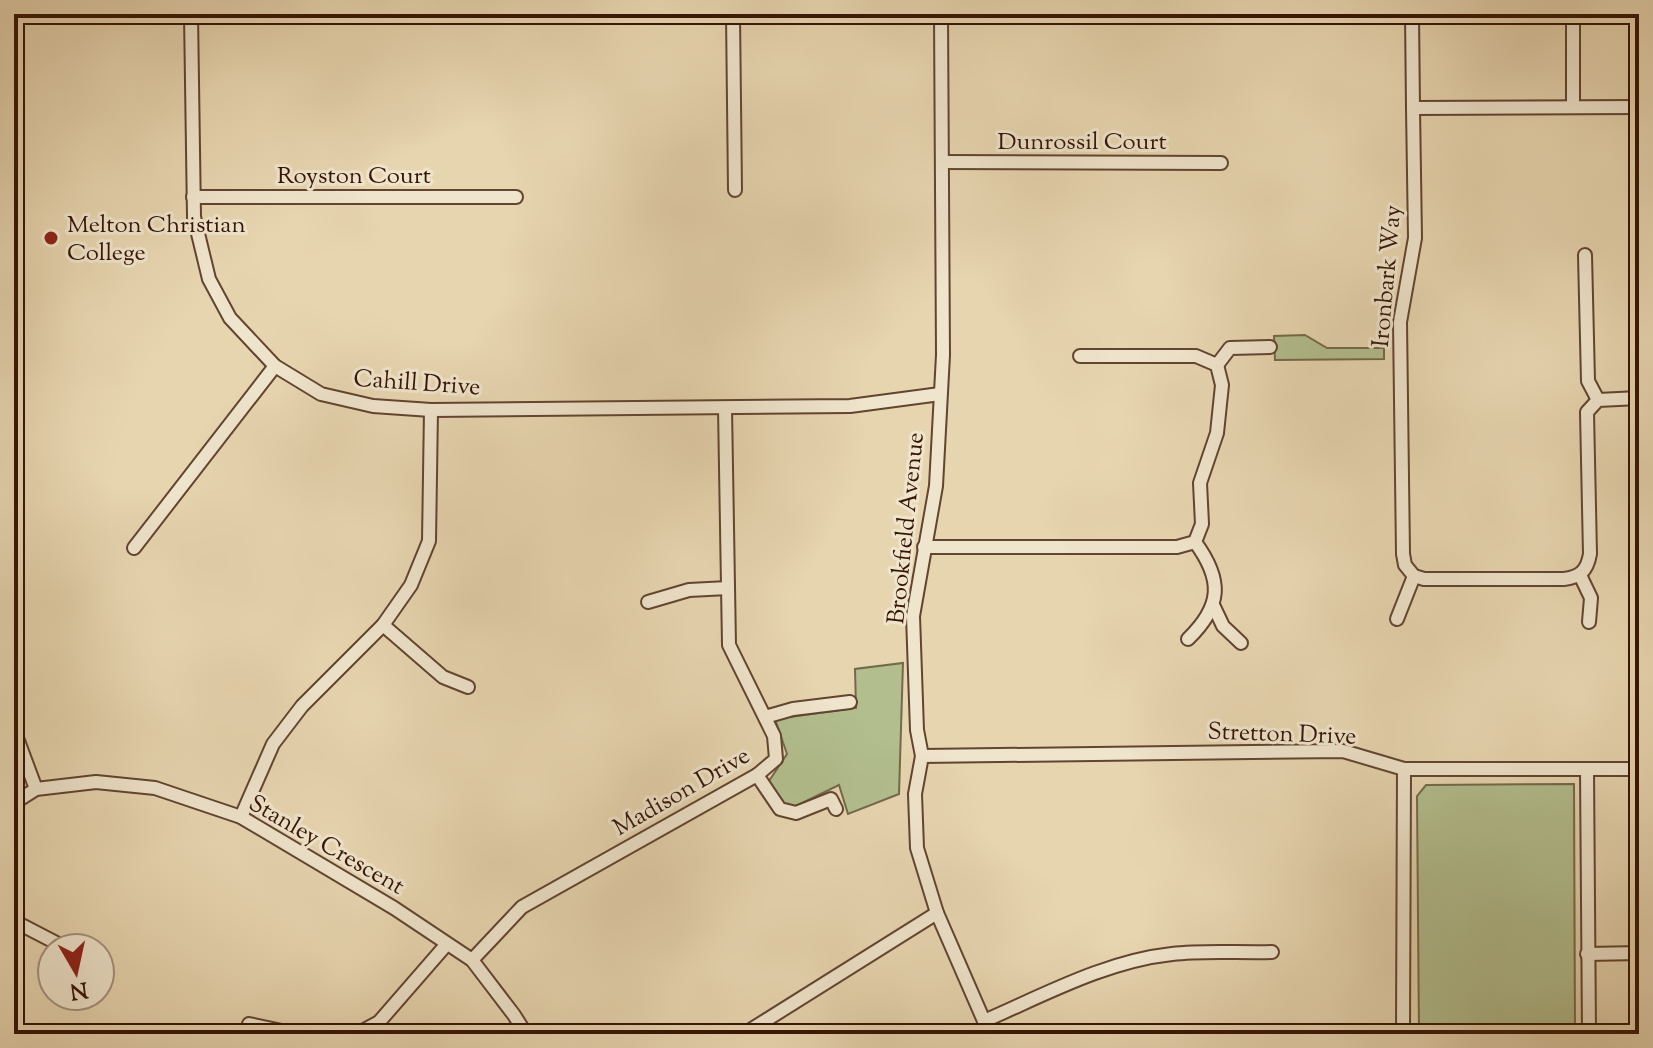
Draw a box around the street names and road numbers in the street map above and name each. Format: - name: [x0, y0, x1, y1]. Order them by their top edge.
- street label: Dunrossil Court: [997, 126, 1167, 160]
- street label: Royston Court: [277, 160, 431, 194]
- street label: Ironbark Way: [1365, 204, 1411, 349]
- street label: Cahill Drive: [352, 363, 482, 405]
- street label: Brookfield Avenue: [880, 431, 934, 626]
- street label: Stretton Drive: [1207, 715, 1357, 755]
- street label: Madison Drive: [607, 740, 757, 846]
- street label: Stanley Crescent: [242, 787, 410, 904]

